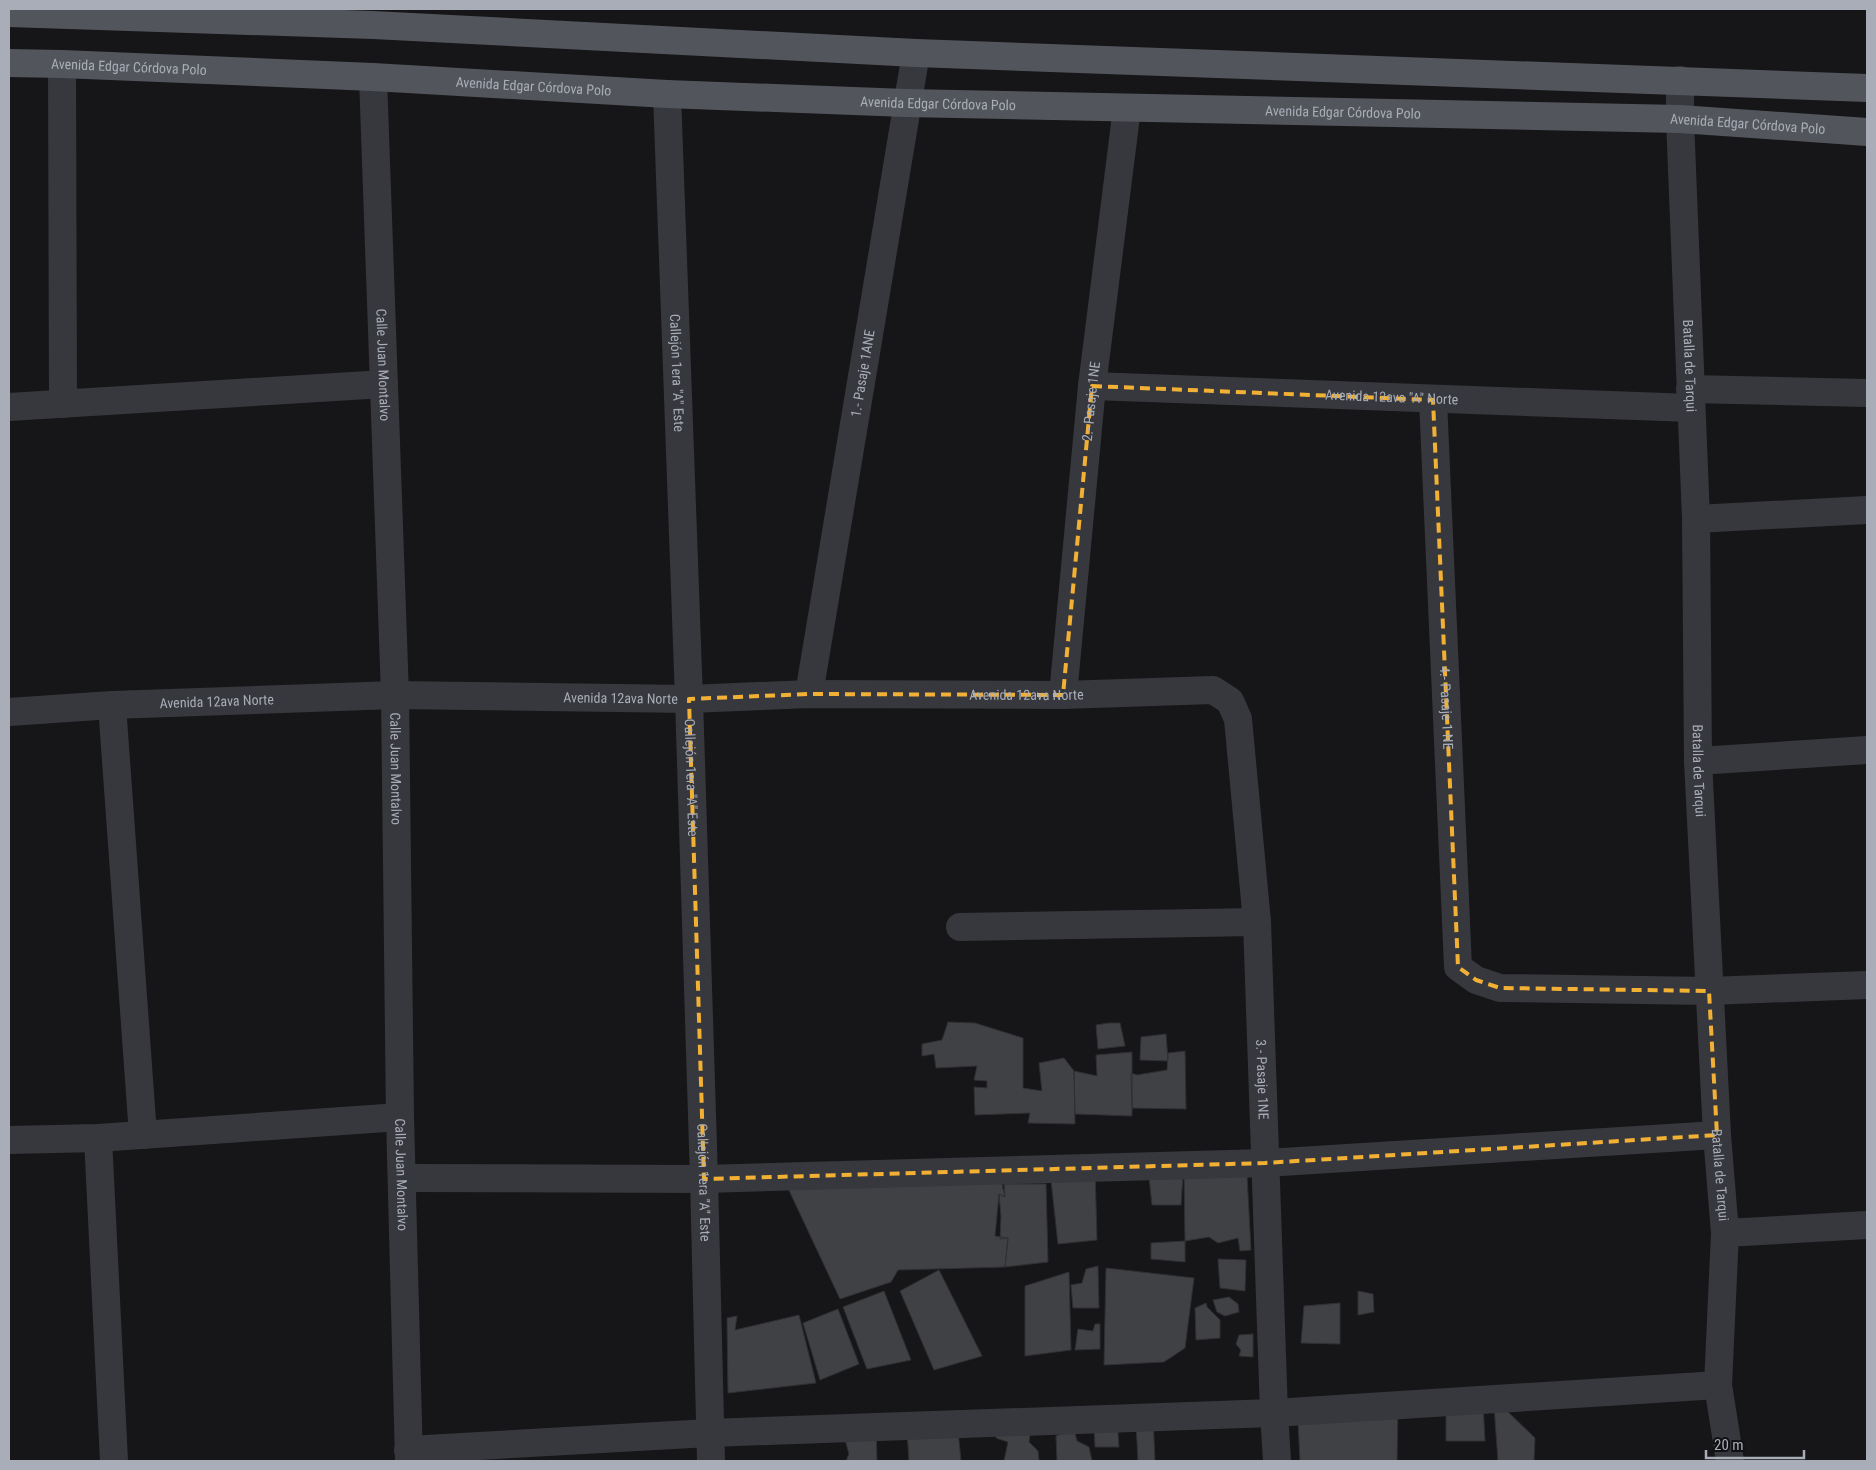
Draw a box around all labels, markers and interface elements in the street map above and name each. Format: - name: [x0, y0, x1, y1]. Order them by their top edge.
- street label: Avenida Edgar Córdova Polo: [51, 56, 207, 78]
- street label: Avenida Edgar Córdova Polo: [455, 74, 612, 99]
- street label: Avenida Edgar Córdova Polo: [860, 93, 1016, 113]
- street label: Avenida Edgar Córdova Polo: [1265, 102, 1421, 122]
- street label: Avenida Edgar Córdova Polo: [1670, 111, 1826, 137]
- street label: Calle Juan Montalvo: [373, 308, 393, 421]
- street label: Callejón 1era "A" Este: [667, 314, 687, 432]
- street label: Batalla de Tarqui: [1680, 319, 1700, 412]
- street label: 1.- Pasaje 1ANE: [847, 328, 878, 418]
- street label: 2.- Pasaje 1NE: [1079, 360, 1103, 442]
- street label: Avenida 12ava "A" Norte: [1325, 387, 1459, 407]
- street label: 4.- Pasaje 1 NE: [1437, 666, 1456, 750]
- street label: Avenida 12ava Norte: [969, 686, 1084, 703]
- street label: Avenida 12ava Norte: [563, 689, 678, 707]
- street label: Avenida 12ava Norte: [159, 691, 275, 711]
- street label: Calle Juan Montalvo: [387, 712, 405, 825]
- street label: Callejón 1era "A" Este: [682, 718, 701, 837]
- street label: Batalla de Tarqui: [1690, 724, 1709, 817]
- street label: 3.- Pasaje 1NE: [1253, 1039, 1272, 1120]
- street label: Calle Juan Montalvo: [392, 1118, 411, 1231]
- street label: Callejón 1era "A" Este: [694, 1123, 714, 1242]
- street label: Batalla de Tarqui: [1709, 1129, 1732, 1222]
- scale bar: [1706, 1428, 1804, 1460]
- text: 20 m: [1714, 1436, 1744, 1454]

